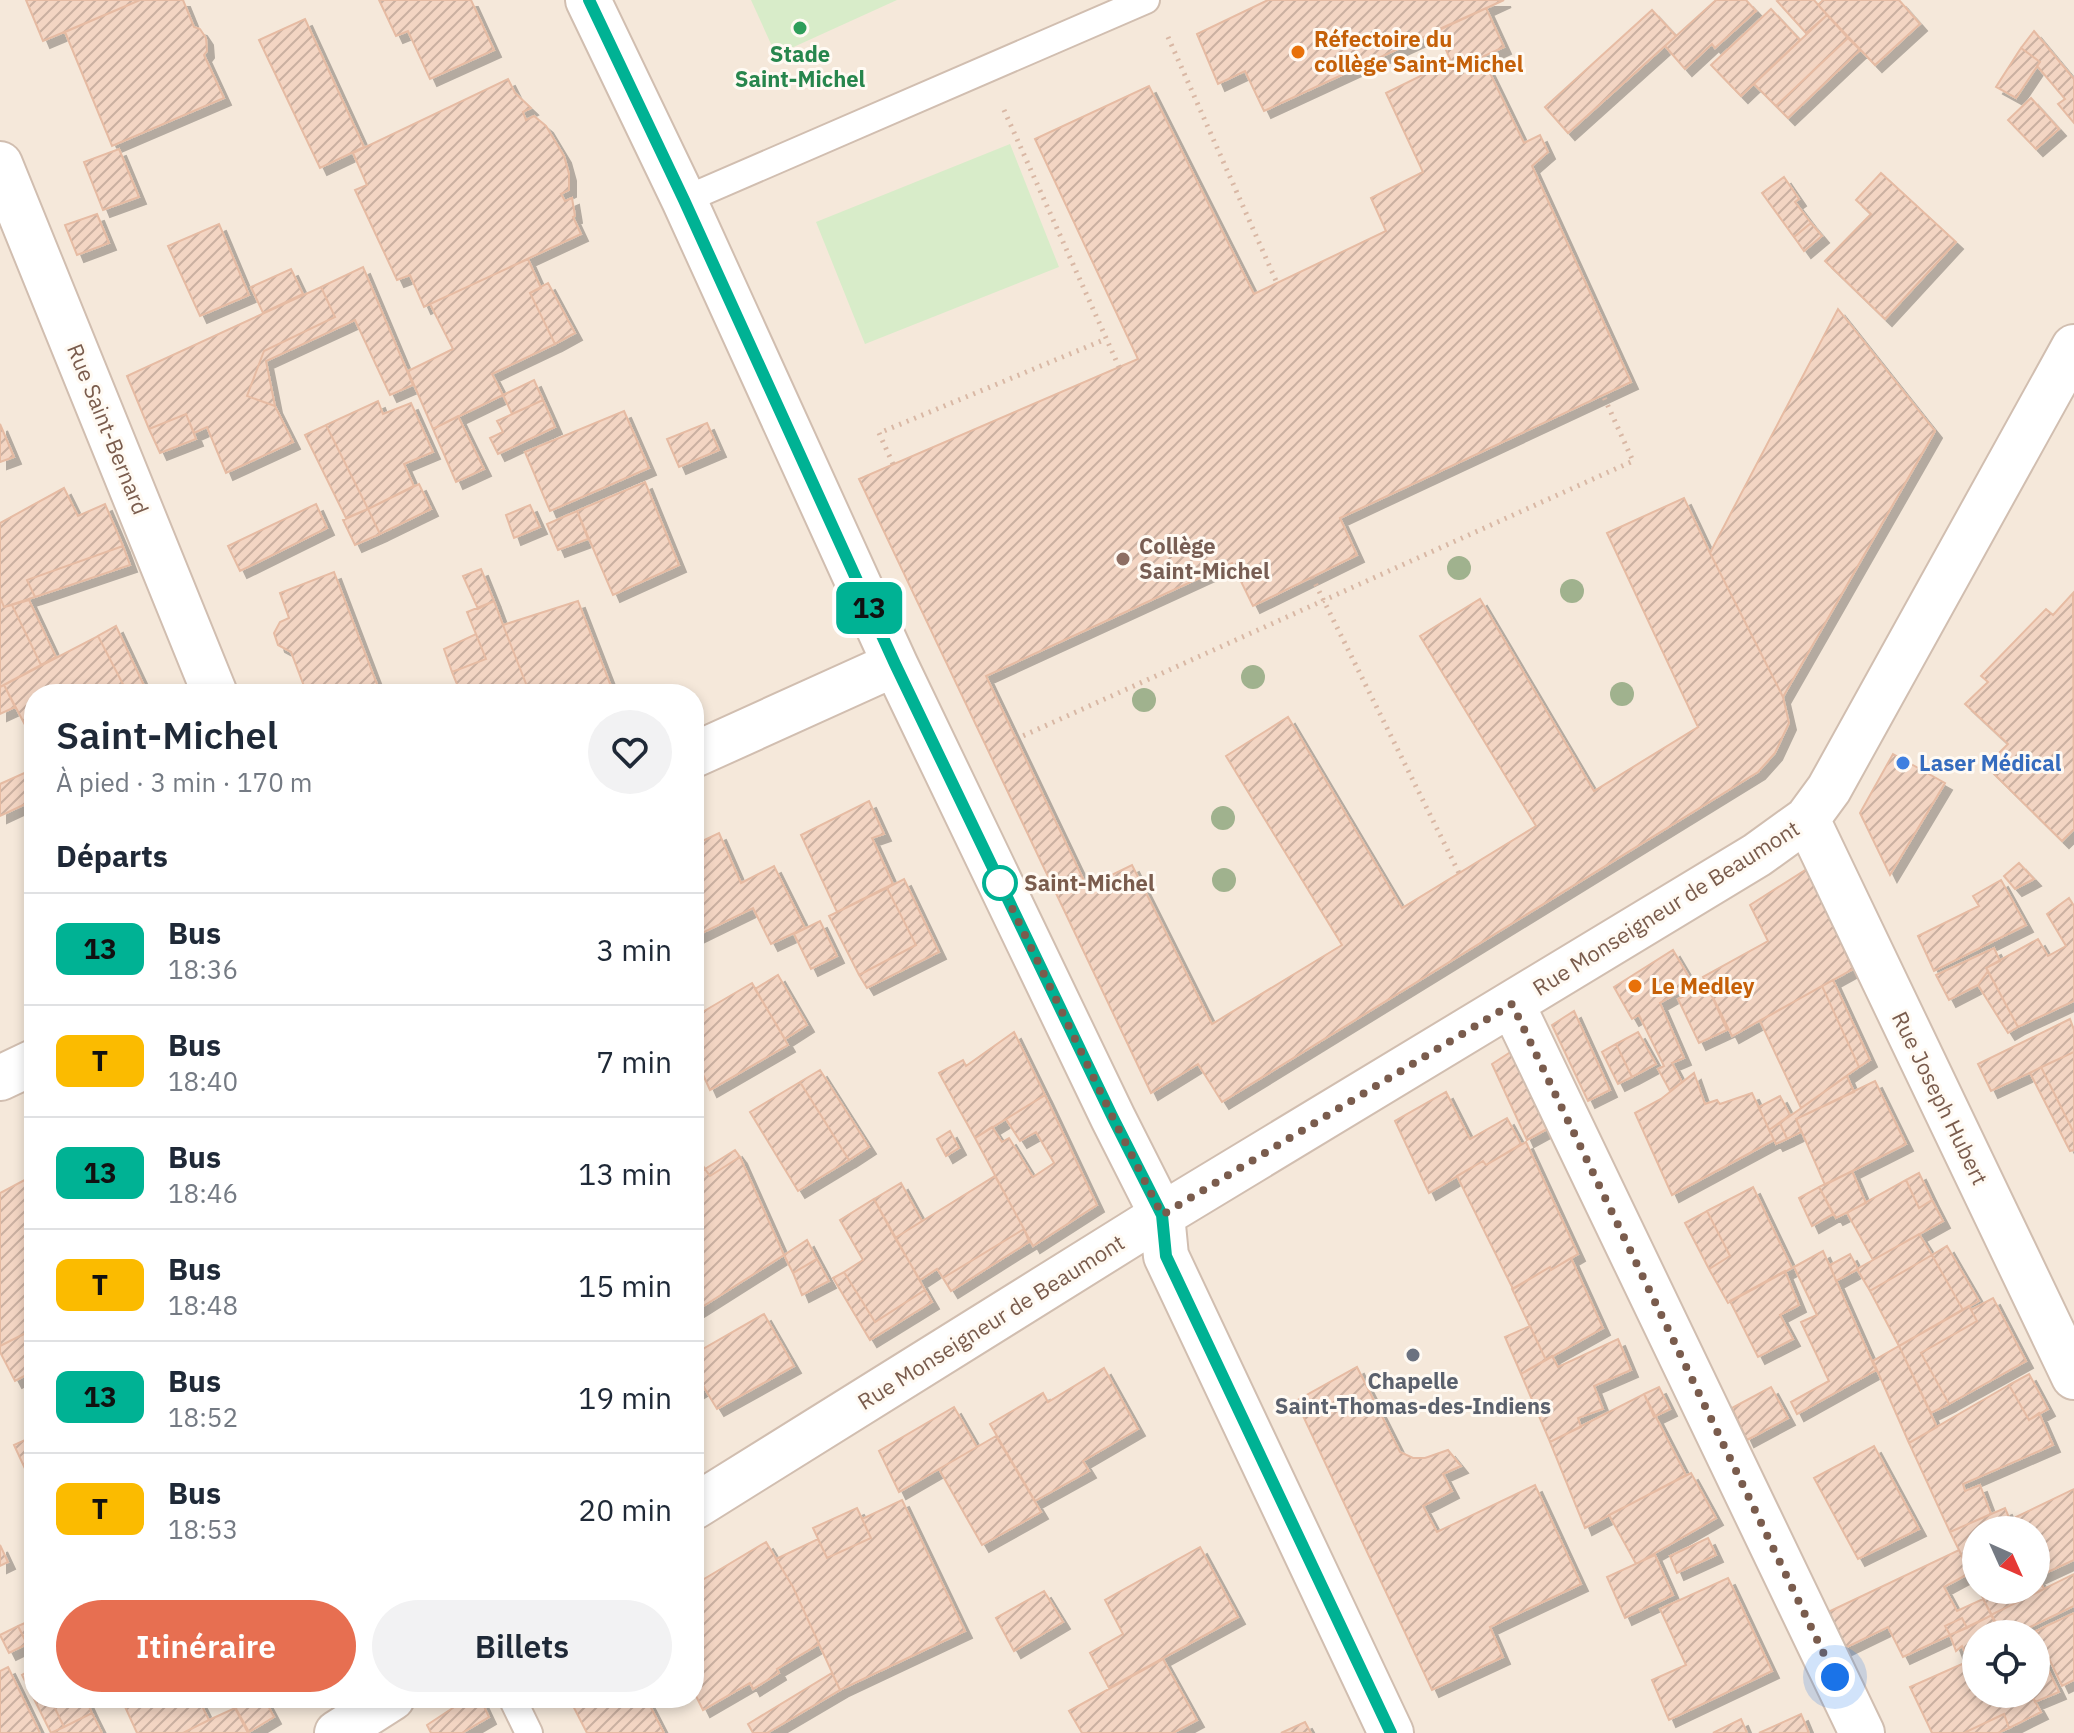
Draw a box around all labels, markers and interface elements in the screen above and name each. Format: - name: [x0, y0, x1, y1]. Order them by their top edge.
- marker: Stade Saint-Michel: [791, 19, 809, 37]
- place label: Réfectoire du collège Saint-Michel: [1314, 24, 1524, 78]
- place label: Stade Saint-Michel: [735, 39, 866, 93]
- marker: Réfectoire du collège Saint-Michel: [1289, 43, 1307, 61]
- street label: Rue Saint-Bernard: [61, 339, 156, 519]
- place label: Collège Saint-Michel: [1139, 531, 1270, 585]
- marker: Collège Saint-Michel: [1114, 550, 1132, 568]
- line badge: 13: [833, 582, 905, 634]
- text: 13: [852, 589, 886, 626]
- text: Saint-Michel: [56, 710, 278, 759]
- button: heart: [588, 710, 672, 794]
- place label: Laser Médical: [1919, 748, 2062, 777]
- marker: Laser Médical: [1894, 754, 1912, 772]
- text: À pied · 3 min · 170 m: [56, 765, 313, 799]
- street label: Rue Monseigneur de Beaumont: [1527, 813, 1805, 1002]
- text: Départs: [56, 836, 168, 875]
- marker: Saint-Michel: [983, 866, 1017, 900]
- place label: Saint-Michel: [1024, 868, 1155, 897]
- text: Bus: [168, 913, 221, 952]
- text: 13: [83, 930, 117, 967]
- text: 3 min: [596, 930, 672, 969]
- text: 18:36: [168, 952, 238, 986]
- place label: Le Medley: [1651, 971, 1755, 1000]
- marker: Le Medley: [1626, 977, 1644, 995]
- street label: Rue Joseph Hubert: [1886, 1006, 1995, 1189]
- text: Bus: [168, 1025, 221, 1064]
- text: T: [92, 1042, 108, 1079]
- text: 7 min: [596, 1042, 672, 1081]
- text: 18:40: [168, 1064, 238, 1098]
- text: Bus: [168, 1137, 221, 1176]
- text: 13: [83, 1154, 117, 1191]
- text: 13 min: [578, 1154, 672, 1193]
- text: 18:46: [168, 1176, 238, 1210]
- street label: Rue Monseigneur de Beaumont: [852, 1227, 1130, 1416]
- text: Bus: [168, 1249, 221, 1288]
- text: T: [92, 1266, 108, 1303]
- text: 15 min: [578, 1266, 672, 1305]
- text: 18:48: [168, 1288, 238, 1322]
- marker: Chapelle Saint-Thomas-des-Indiens: [1404, 1346, 1422, 1364]
- text: Bus: [168, 1361, 221, 1400]
- place label: Chapelle Saint-Thomas-des-Indiens: [1275, 1366, 1551, 1420]
- text: 13: [83, 1378, 117, 1415]
- text: 19 min: [578, 1378, 672, 1417]
- text: 18:52: [168, 1400, 238, 1434]
- text: Bus: [168, 1473, 221, 1512]
- text: T: [92, 1490, 108, 1527]
- text: 20 min: [578, 1490, 672, 1529]
- text: 18:53: [168, 1512, 238, 1546]
- north arrow: [1962, 1516, 2050, 1604]
- map controls: [1962, 1516, 2050, 1708]
- button: Itinéraire: [56, 1600, 356, 1692]
- button: Billets: [372, 1600, 672, 1692]
- button: locate: [1962, 1620, 2050, 1708]
- your location: [1815, 1657, 1855, 1697]

